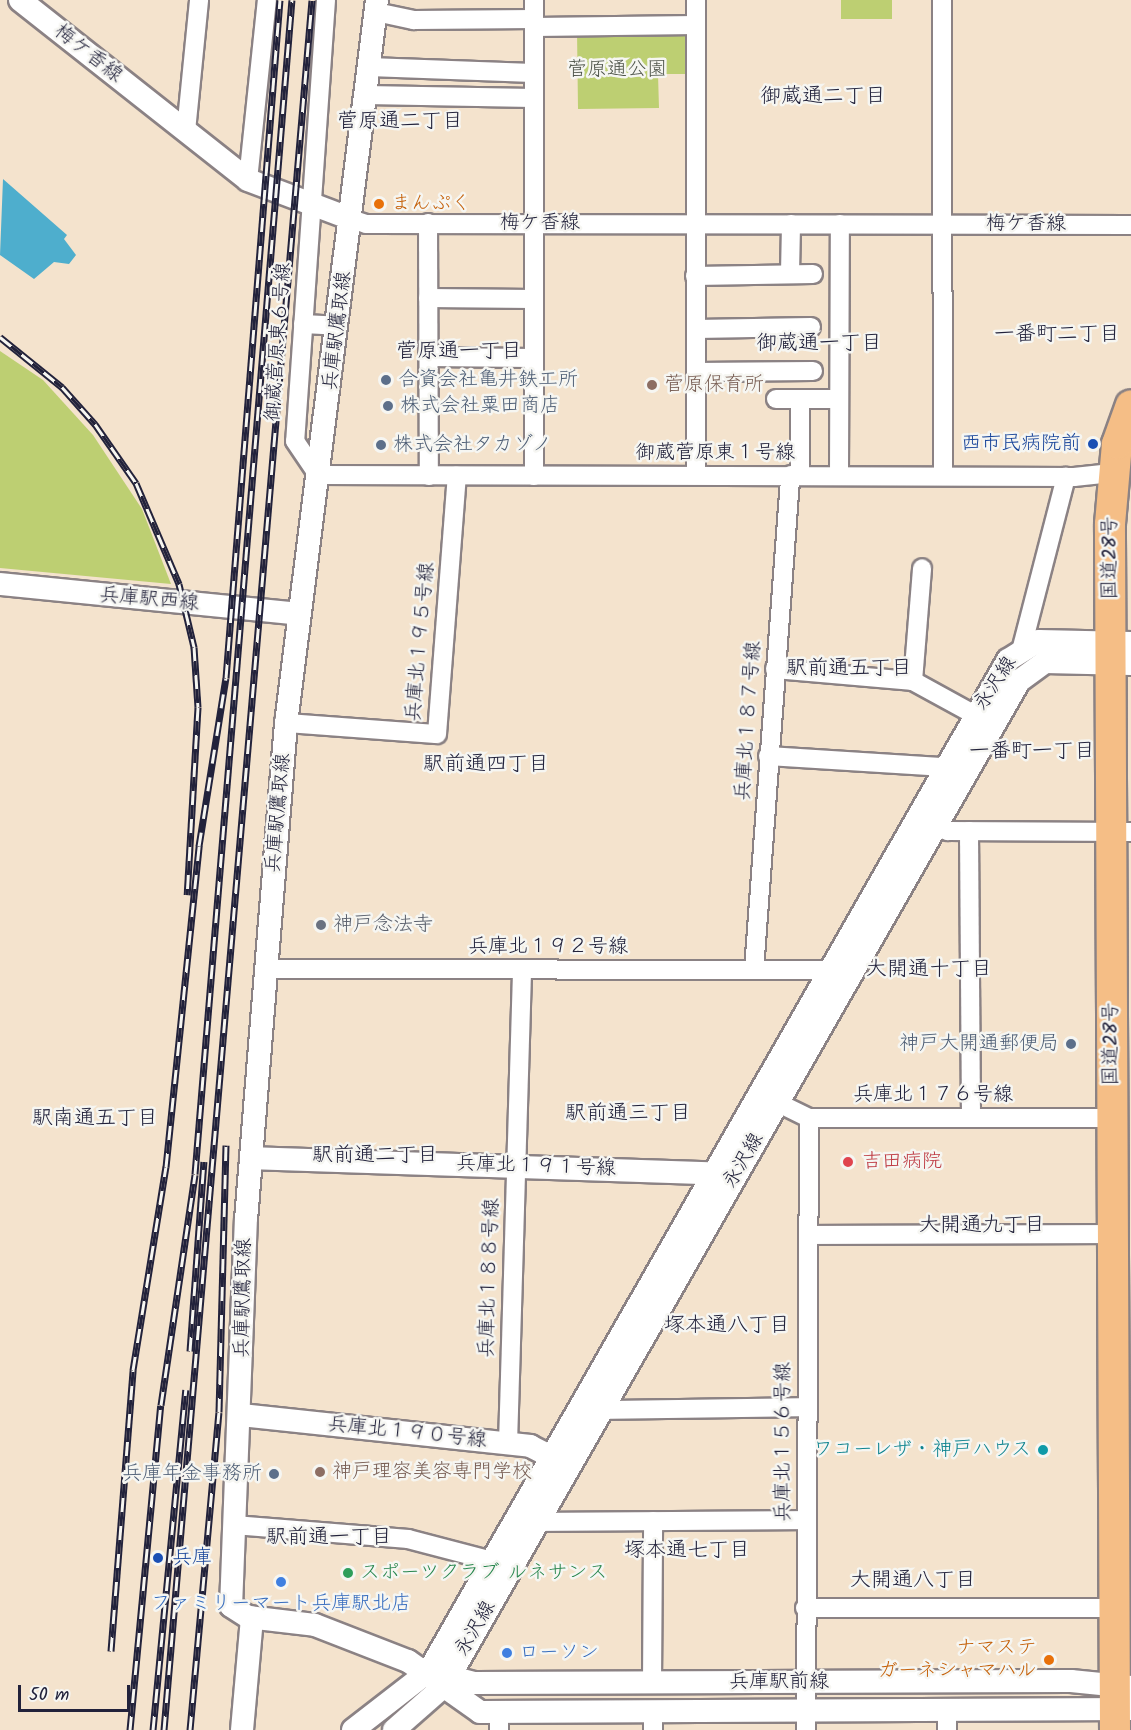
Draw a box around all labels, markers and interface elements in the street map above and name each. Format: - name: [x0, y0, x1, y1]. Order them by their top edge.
- street label: 梅ケ香線: [49, 20, 127, 88]
- park label: 菅原通公園: [567, 58, 667, 82]
- district label: 御蔵通二丁目: [760, 84, 886, 110]
- district label: 菅原通二丁目: [337, 109, 463, 135]
- place label: まんぷく: [391, 192, 471, 216]
- marker: まんぷく: [372, 197, 386, 211]
- street label: 梅ケ香線: [500, 211, 580, 235]
- street label: 梅ケ香線: [986, 212, 1066, 236]
- street label: 御蔵菅原東６号線: [261, 261, 297, 423]
- street label: 兵庫駅鷹取線: [319, 270, 357, 392]
- district label: 一番町二丁目: [994, 322, 1120, 348]
- district label: 御蔵通一丁目: [756, 331, 882, 357]
- district label: 菅原通一丁目: [396, 339, 522, 365]
- place label: 合資会社亀井鉄工所: [398, 368, 578, 392]
- marker: 合資会社亀井鉄工所: [379, 373, 393, 387]
- place label: 菅原保育所: [664, 373, 764, 397]
- marker: 菅原保育所: [645, 378, 659, 392]
- place label: 株式会社粟田商店: [400, 394, 560, 418]
- marker: 株式会社粟田商店: [381, 399, 395, 413]
- place label: 西市民病院前: [961, 432, 1081, 456]
- place label: 株式会社タカゾノ: [393, 433, 553, 457]
- marker: 西市民病院前: [1086, 437, 1100, 451]
- marker: 株式会社タカゾノ: [374, 438, 388, 452]
- street label: 御蔵菅原東１号線: [635, 441, 795, 465]
- street label: 国道28号: [1099, 516, 1123, 600]
- street label: 兵庫北１９５号線: [402, 561, 440, 723]
- street label: 兵庫駅西線: [98, 584, 200, 616]
- street label: 兵庫北１８７号線: [731, 640, 767, 802]
- street label: 永沢線: [970, 652, 1022, 716]
- district label: 駅前通五丁目: [786, 656, 912, 682]
- district label: 一番町一丁目: [969, 739, 1095, 765]
- street label: 兵庫駅鷹取線: [262, 752, 296, 874]
- district label: 駅前通四丁目: [423, 752, 549, 778]
- place label: 神戸念法寺: [333, 913, 433, 937]
- marker: 神戸念法寺: [314, 918, 328, 932]
- street label: 兵庫北１９２号線: [468, 935, 628, 959]
- district label: 大開通十丁目: [866, 957, 992, 983]
- street label: 国道28号: [1100, 1002, 1124, 1086]
- place label: 神戸大開通郵便局: [899, 1032, 1059, 1056]
- marker: 神戸大開通郵便局: [1064, 1037, 1078, 1051]
- street label: 兵庫北１７６号線: [853, 1083, 1013, 1107]
- district label: 駅前通三丁目: [565, 1101, 691, 1127]
- district label: 駅南通五丁目: [32, 1106, 158, 1132]
- street label: 永沢線: [719, 1129, 769, 1193]
- district label: 駅前通二丁目: [312, 1143, 438, 1169]
- place label: 吉田病院: [862, 1150, 942, 1174]
- street label: 兵庫北１９１号線: [456, 1152, 616, 1182]
- marker: 吉田病院: [839, 1153, 857, 1171]
- street label: 兵庫北１８８号線: [475, 1198, 505, 1358]
- district label: 大開通九丁目: [919, 1213, 1045, 1239]
- street label: 兵庫駅鷹取線: [231, 1238, 257, 1358]
- district label: 塚本通八丁目: [664, 1313, 790, 1339]
- street label: 兵庫北１５６号線: [772, 1362, 796, 1522]
- street label: 兵庫北１９０号線: [326, 1413, 488, 1453]
- place label: ワコーレザ・神戸ハウス: [811, 1438, 1031, 1462]
- marker: ワコーレザ・神戸ハウス: [1036, 1443, 1050, 1457]
- place label: 神戸理容美容専門学校: [332, 1460, 532, 1484]
- place label: 兵庫年金事務所: [122, 1462, 262, 1486]
- marker: 神戸理容美容専門学校: [313, 1465, 327, 1479]
- marker: 兵庫年金事務所: [267, 1467, 281, 1481]
- district label: 駅前通一丁目: [266, 1525, 392, 1551]
- district label: 塚本通七丁目: [624, 1538, 750, 1564]
- place label: 兵庫: [172, 1546, 212, 1570]
- marker: 兵庫: [149, 1549, 167, 1567]
- place label: スポーツクラブ ルネサンス: [360, 1561, 608, 1585]
- marker: スポーツクラブ ルネサンス: [341, 1566, 355, 1580]
- district label: 大開通八丁目: [850, 1568, 976, 1594]
- marker: ファミリーマート兵庫駅北店: [274, 1575, 288, 1589]
- place label: ファミリーマート兵庫駅北店: [151, 1592, 411, 1616]
- street label: 永沢線: [451, 1597, 501, 1661]
- place label: ナマステ ガーネシャマハル: [877, 1636, 1037, 1683]
- place label: ローソン: [519, 1641, 599, 1665]
- marker: ローソン: [500, 1646, 514, 1660]
- marker: ナマステ ガーネシャマハル: [1042, 1653, 1056, 1667]
- street label: 兵庫駅前線: [729, 1670, 829, 1694]
- scale bar: [21, 1673, 134, 1711]
- text: 50 m: [29, 1681, 69, 1710]

